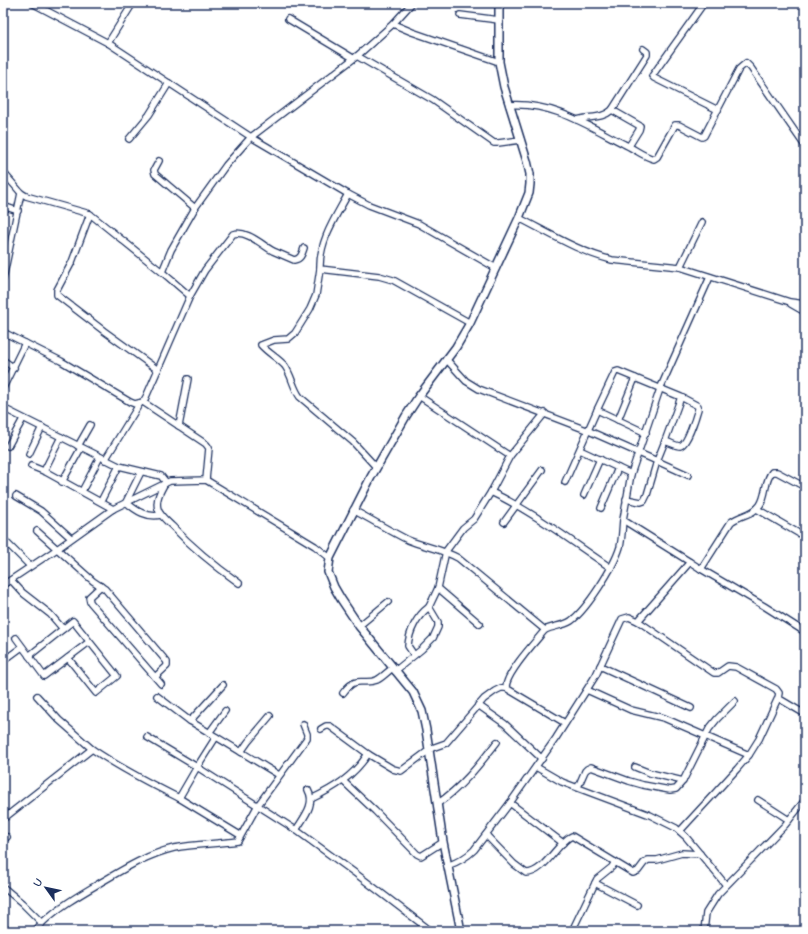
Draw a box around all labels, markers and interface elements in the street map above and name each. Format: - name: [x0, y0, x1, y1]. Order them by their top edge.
- north arrow: [26, 868, 66, 908]
- text: U: [31, 876, 45, 889]

